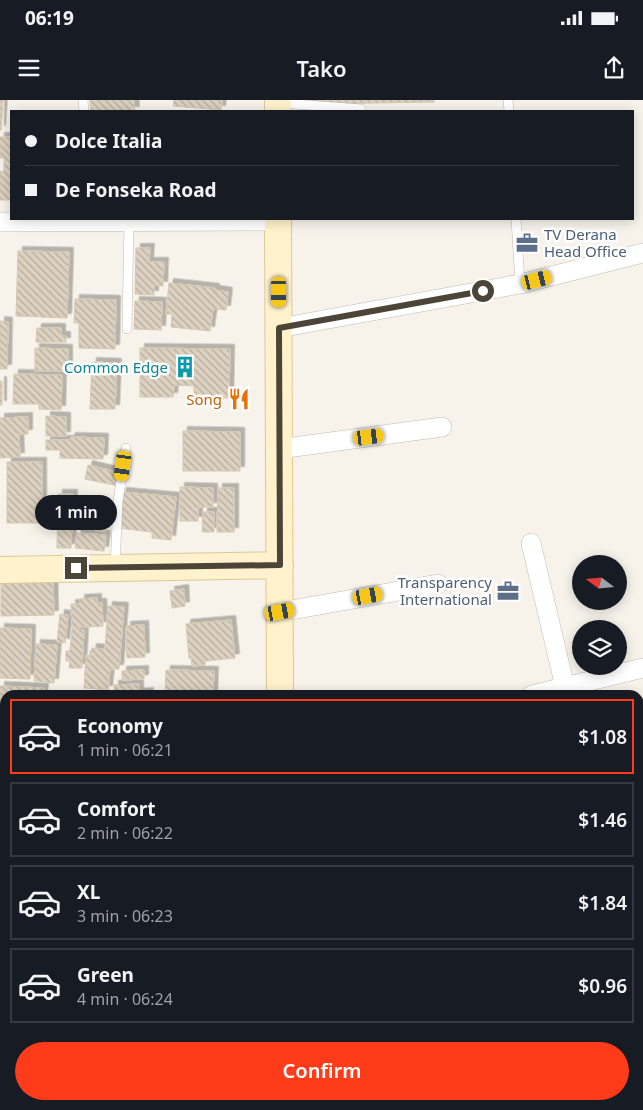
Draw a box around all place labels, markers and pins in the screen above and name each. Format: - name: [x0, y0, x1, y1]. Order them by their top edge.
- place label: TV Derana Head Office: [544, 224, 627, 261]
- office icon: TV Derana Head Office: [514, 230, 540, 256]
- building icon: Common Edge: [172, 354, 198, 380]
- place label: Common Edge: [64, 357, 168, 377]
- restaurant icon: Song: [226, 386, 252, 412]
- place label: Song: [186, 389, 222, 409]
- place label: Transparency International: [398, 572, 492, 609]
- office icon: Transparency International: [495, 578, 521, 604]

